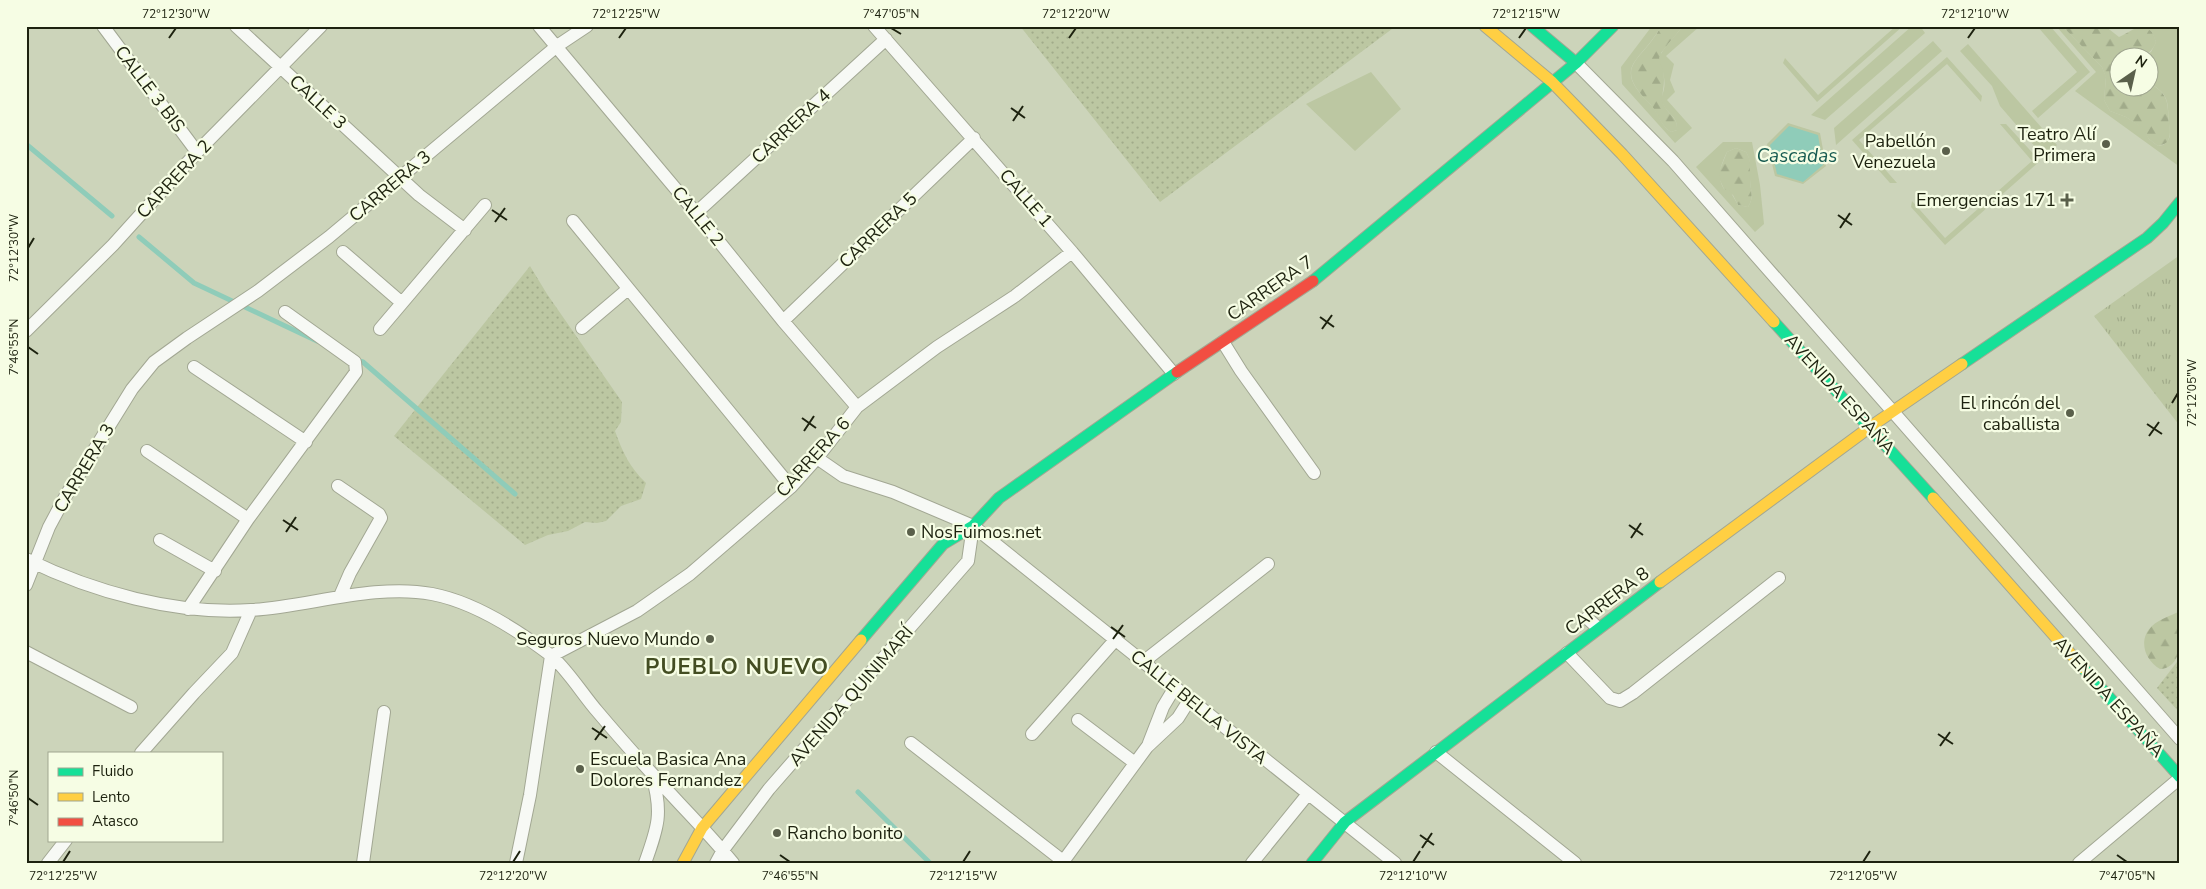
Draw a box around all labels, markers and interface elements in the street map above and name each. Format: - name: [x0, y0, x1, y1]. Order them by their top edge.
- text: 72°12'30"W: [142, 6, 210, 22]
- text: 72°12'25"W: [592, 6, 660, 22]
- text: 7°47'05"N: [863, 6, 919, 22]
- text: 72°12'20"W: [1042, 6, 1110, 22]
- text: 72°12'15"W: [1492, 6, 1560, 22]
- text: 72°12'10"W: [1941, 6, 2009, 22]
- street label: CALLE 3 BIS: [109, 41, 191, 137]
- north arrow: [2108, 48, 2158, 98]
- text: N: [2131, 51, 2151, 72]
- street label: CALLE 3: [284, 69, 352, 135]
- street label: CARRERA 4: [746, 83, 836, 169]
- place label: Teatro Alí Primera: [2018, 122, 2097, 167]
- place label: Pabellón Venezuela: [1851, 129, 1936, 174]
- street label: CARRERA 2: [131, 134, 217, 224]
- marker: Teatro Alí Primera: [2100, 138, 2112, 150]
- water label: Cascadas: [1757, 143, 1837, 169]
- street label: CARRERA 3: [344, 145, 436, 227]
- marker: Pabellón Venezuela: [1940, 145, 1952, 157]
- street label: CALLE 1: [994, 164, 1058, 232]
- street label: CALLE 2: [667, 181, 729, 251]
- street label: CARRERA 5: [834, 187, 922, 273]
- place label: Emergencias 171: [1916, 188, 2056, 212]
- marker: Emergencias 171: [2060, 193, 2074, 207]
- text: 72°12'30"W: [6, 214, 22, 282]
- street label: CARRERA 7: [1222, 250, 1318, 326]
- text: 7°46'55"N: [6, 319, 22, 375]
- street label: AVENIDA ESPAÑA: [1779, 328, 1901, 460]
- text: 72°12'05"W: [2184, 359, 2200, 427]
- place label: El rincón del caballista: [1960, 391, 2061, 436]
- marker: El rincón del caballista: [2064, 407, 2076, 419]
- street label: CARRERA 6: [771, 412, 855, 502]
- street label: CARRERA 3: [48, 419, 120, 517]
- place label: NosFuimos.net: [921, 520, 1042, 544]
- marker: NosFuimos.net: [905, 526, 917, 538]
- street label: CARRERA 8: [1560, 561, 1654, 641]
- street label: AVENIDA QUINIMARÍ: [783, 620, 920, 771]
- place label: Seguros Nuevo Mundo: [516, 627, 700, 651]
- street label: AVENIDA ESPAÑA: [2048, 631, 2170, 763]
- marker: Seguros Nuevo Mundo: [704, 633, 716, 645]
- street label: CALLE BELLA VISTA: [1126, 644, 1272, 770]
- district label: PUEBLO NUEVO: [645, 652, 829, 682]
- place label: Escuela Basica Ana Dolores Fernandez: [590, 747, 746, 792]
- legend: [48, 752, 222, 842]
- text: Fluido: [92, 761, 134, 781]
- marker: Escuela Basica Ana Dolores Fernandez: [574, 763, 586, 775]
- text: 7°46'50"N: [6, 770, 22, 826]
- text: Lento: [92, 787, 130, 807]
- text: Atasco: [92, 811, 138, 831]
- place label: Rancho bonito: [787, 821, 903, 845]
- marker: Rancho bonito: [771, 827, 783, 839]
- text: 72°12'25"W: [29, 868, 97, 884]
- text: 72°12'20"W: [479, 868, 547, 884]
- text: 7°46'55"N: [762, 868, 818, 884]
- text: 72°12'15"W: [929, 868, 997, 884]
- text: 72°12'10"W: [1379, 868, 1447, 884]
- text: 72°12'05"W: [1829, 868, 1897, 884]
- text: 7°47'05"N: [2099, 868, 2155, 884]

